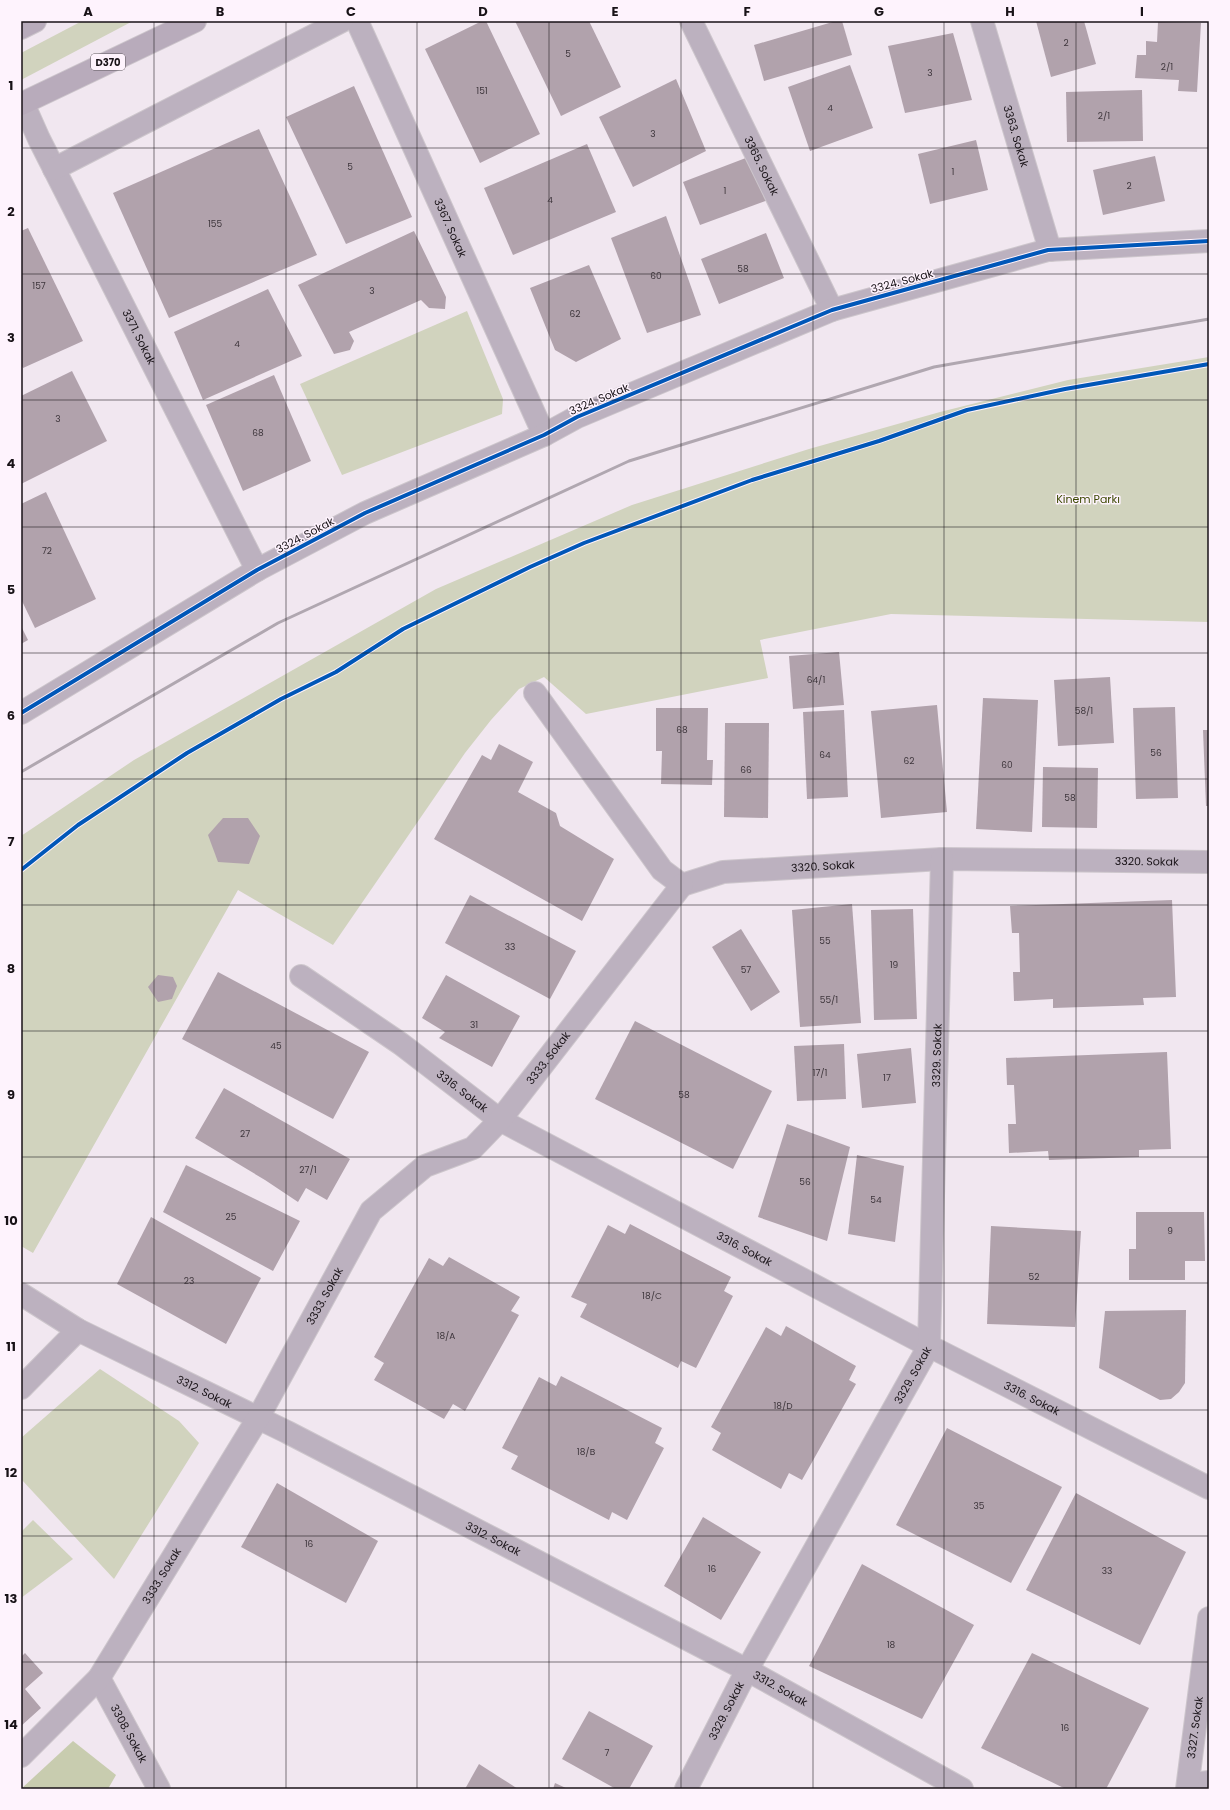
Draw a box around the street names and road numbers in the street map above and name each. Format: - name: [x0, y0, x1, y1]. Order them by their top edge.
- road number: D370: [91, 54, 125, 70]
- street label: 3363. Sokak: [999, 103, 1033, 169]
- street label: 3365. Sokak: [740, 133, 783, 198]
- street label: 3367. Sokak: [430, 196, 471, 260]
- street label: 3324. Sokak: [869, 265, 935, 297]
- street label: 3371. Sokak: [118, 306, 160, 367]
- street label: 3324. Sokak: [567, 379, 632, 419]
- street label: 3324. Sokak: [273, 513, 337, 557]
- street label: 3320. Sokak: [1115, 853, 1179, 870]
- street label: 3320. Sokak: [791, 856, 856, 876]
- street label: 3329. Sokak: [928, 1023, 946, 1088]
- street label: 3333. Sokak: [522, 1028, 574, 1088]
- street label: 3316. Sokak: [433, 1066, 491, 1116]
- street label: 3316. Sokak: [714, 1227, 775, 1270]
- street label: 3333. Sokak: [302, 1264, 347, 1328]
- street label: 3329. Sokak: [890, 1343, 935, 1407]
- street label: 3312. Sokak: [174, 1371, 235, 1412]
- street label: 3316. Sokak: [1001, 1377, 1063, 1419]
- street label: 3312. Sokak: [463, 1518, 524, 1560]
- street label: 3333. Sokak: [138, 1544, 185, 1607]
- street label: 3312. Sokak: [750, 1667, 811, 1710]
- street label: 3329. Sokak: [704, 1678, 748, 1743]
- street label: 3327. Sokak: [1183, 1695, 1207, 1760]
- street label: 3308. Sokak: [107, 1701, 151, 1766]

